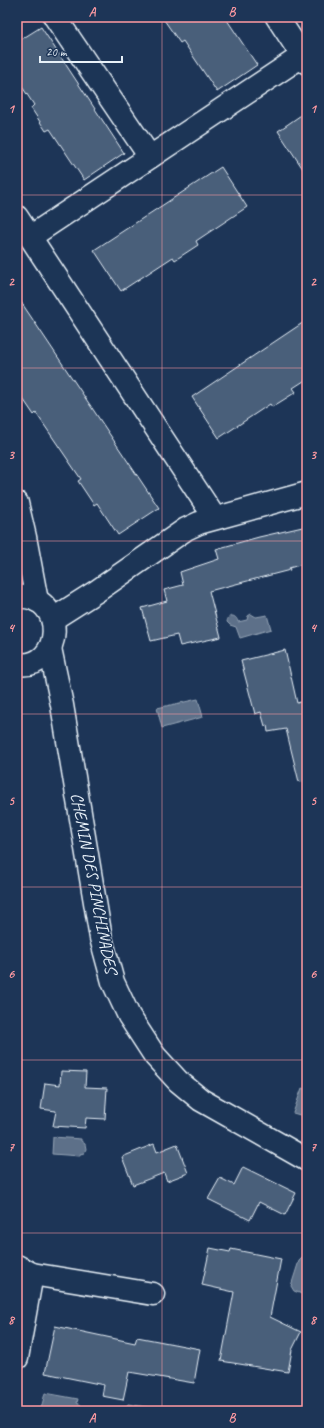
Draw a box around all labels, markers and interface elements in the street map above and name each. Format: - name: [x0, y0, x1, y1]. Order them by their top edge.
- text: A: [89, 4, 97, 20]
- text: B: [229, 4, 237, 20]
- scale bar: [40, 38, 122, 64]
- text: 20 m: [46, 44, 68, 60]
- text: 1: [8, 101, 16, 117]
- text: 1: [310, 101, 318, 117]
- text: 2: [8, 274, 15, 290]
- text: 2: [310, 274, 317, 290]
- text: 3: [8, 447, 15, 463]
- text: 3: [310, 447, 317, 463]
- text: 4: [8, 620, 16, 636]
- text: 4: [310, 620, 318, 636]
- street label: CHEMIN DES PINCHINADES: [66, 791, 123, 979]
- text: 5: [8, 793, 15, 809]
- text: 5: [310, 793, 317, 809]
- text: 6: [8, 966, 15, 982]
- text: 6: [310, 966, 317, 982]
- text: 7: [8, 1139, 15, 1155]
- text: 7: [310, 1139, 317, 1155]
- text: 8: [8, 1312, 16, 1328]
- text: 8: [310, 1312, 318, 1328]
- text: A: [89, 1410, 97, 1426]
- text: B: [229, 1410, 237, 1426]

